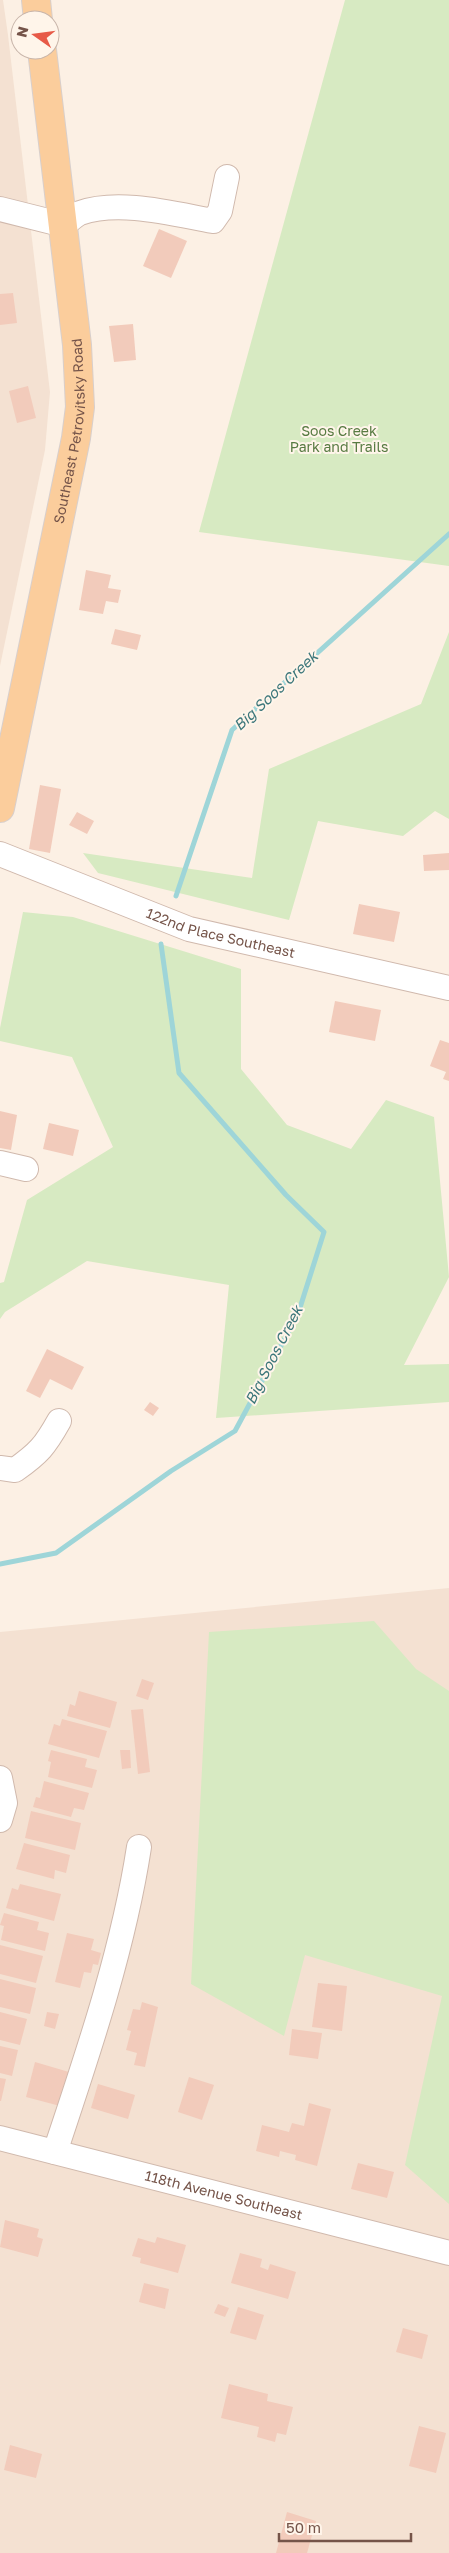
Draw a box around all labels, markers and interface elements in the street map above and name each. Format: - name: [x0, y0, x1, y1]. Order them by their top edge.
- north arrow: [10, 10, 60, 60]
- text: N: [12, 25, 31, 39]
- street label: Southeast Petrovitsky Road: [50, 338, 88, 525]
- park label: Soos Creek Park and Trails: [290, 422, 388, 455]
- water label: Big Soos Creek: [230, 646, 323, 734]
- street label: 122nd Place Southeast: [144, 904, 297, 961]
- water label: Big Soos Creek: [241, 1301, 307, 1407]
- street label: 118th Avenue Southeast: [143, 2166, 304, 2223]
- scale bar: [279, 2510, 412, 2542]
- text: 50 m: [286, 2518, 321, 2536]

